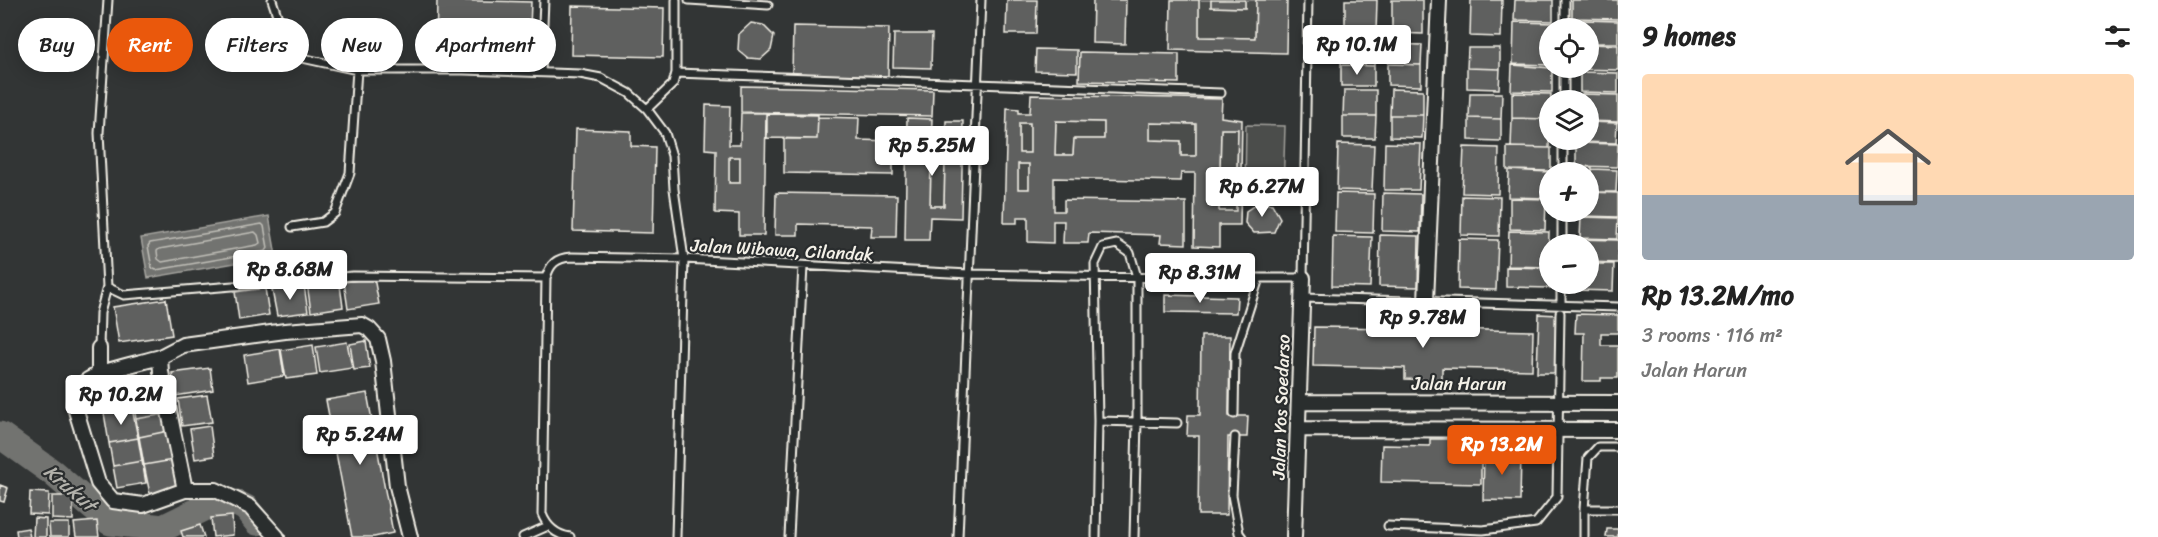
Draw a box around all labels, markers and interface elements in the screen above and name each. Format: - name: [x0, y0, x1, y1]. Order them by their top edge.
- text: 9 homes: [1642, 13, 1736, 59]
- chip: Buy: [18, 18, 95, 72]
- chip: Rent: [107, 18, 193, 72]
- chip: Filters: [205, 18, 309, 72]
- chip: New: [321, 18, 403, 72]
- chip: Apartment: [415, 18, 556, 72]
- map controls: [1539, 18, 1599, 294]
- button: locate: [1539, 18, 1599, 78]
- icon: filters: [2101, 20, 2134, 53]
- pin: Rp 10.1M: [1295, 25, 1419, 76]
- text: Rp 10.1M: [1317, 27, 1397, 62]
- button: layers: [1539, 90, 1599, 150]
- icon: home: [1834, 113, 1942, 221]
- pin: Rp 5.25M: [870, 126, 994, 177]
- text: Rp 5.25M: [889, 128, 975, 163]
- button: +: [1539, 162, 1599, 222]
- pin: Rp 6.27M: [1200, 167, 1324, 218]
- text: Rp 6.27M: [1220, 169, 1304, 204]
- street label: Jalan Wibawa, Cilandak: [689, 229, 875, 271]
- button: −: [1539, 234, 1599, 294]
- pin: Rp 8.68M: [228, 250, 352, 301]
- text: Rp 8.68M: [247, 252, 333, 287]
- pin: Rp 8.31M: [1138, 253, 1262, 304]
- text: Rp 8.31M: [1159, 255, 1241, 290]
- text: Rp 13.2M/mo: [1642, 272, 1794, 318]
- pin: Rp 9.78M: [1361, 298, 1485, 349]
- text: Rp 9.78M: [1380, 300, 1466, 335]
- text: 3 rooms · 116 m²: [1642, 318, 1783, 353]
- street label: Jalan Yos Soedarso: [1262, 334, 1300, 481]
- text: Jalan Harun: [1642, 353, 1747, 388]
- street label: Jalan Harun: [1411, 368, 1507, 400]
- pin: Rp 10.2M: [59, 375, 183, 426]
- text: Rp 10.2M: [79, 377, 163, 412]
- pin: Rp 5.24M: [298, 415, 422, 466]
- text: Rp 5.24M: [317, 417, 403, 452]
- pin: Rp 13.2M: [1440, 425, 1564, 476]
- text: Rp 13.2M: [1461, 427, 1543, 462]
- water label: Krukut: [36, 455, 107, 523]

